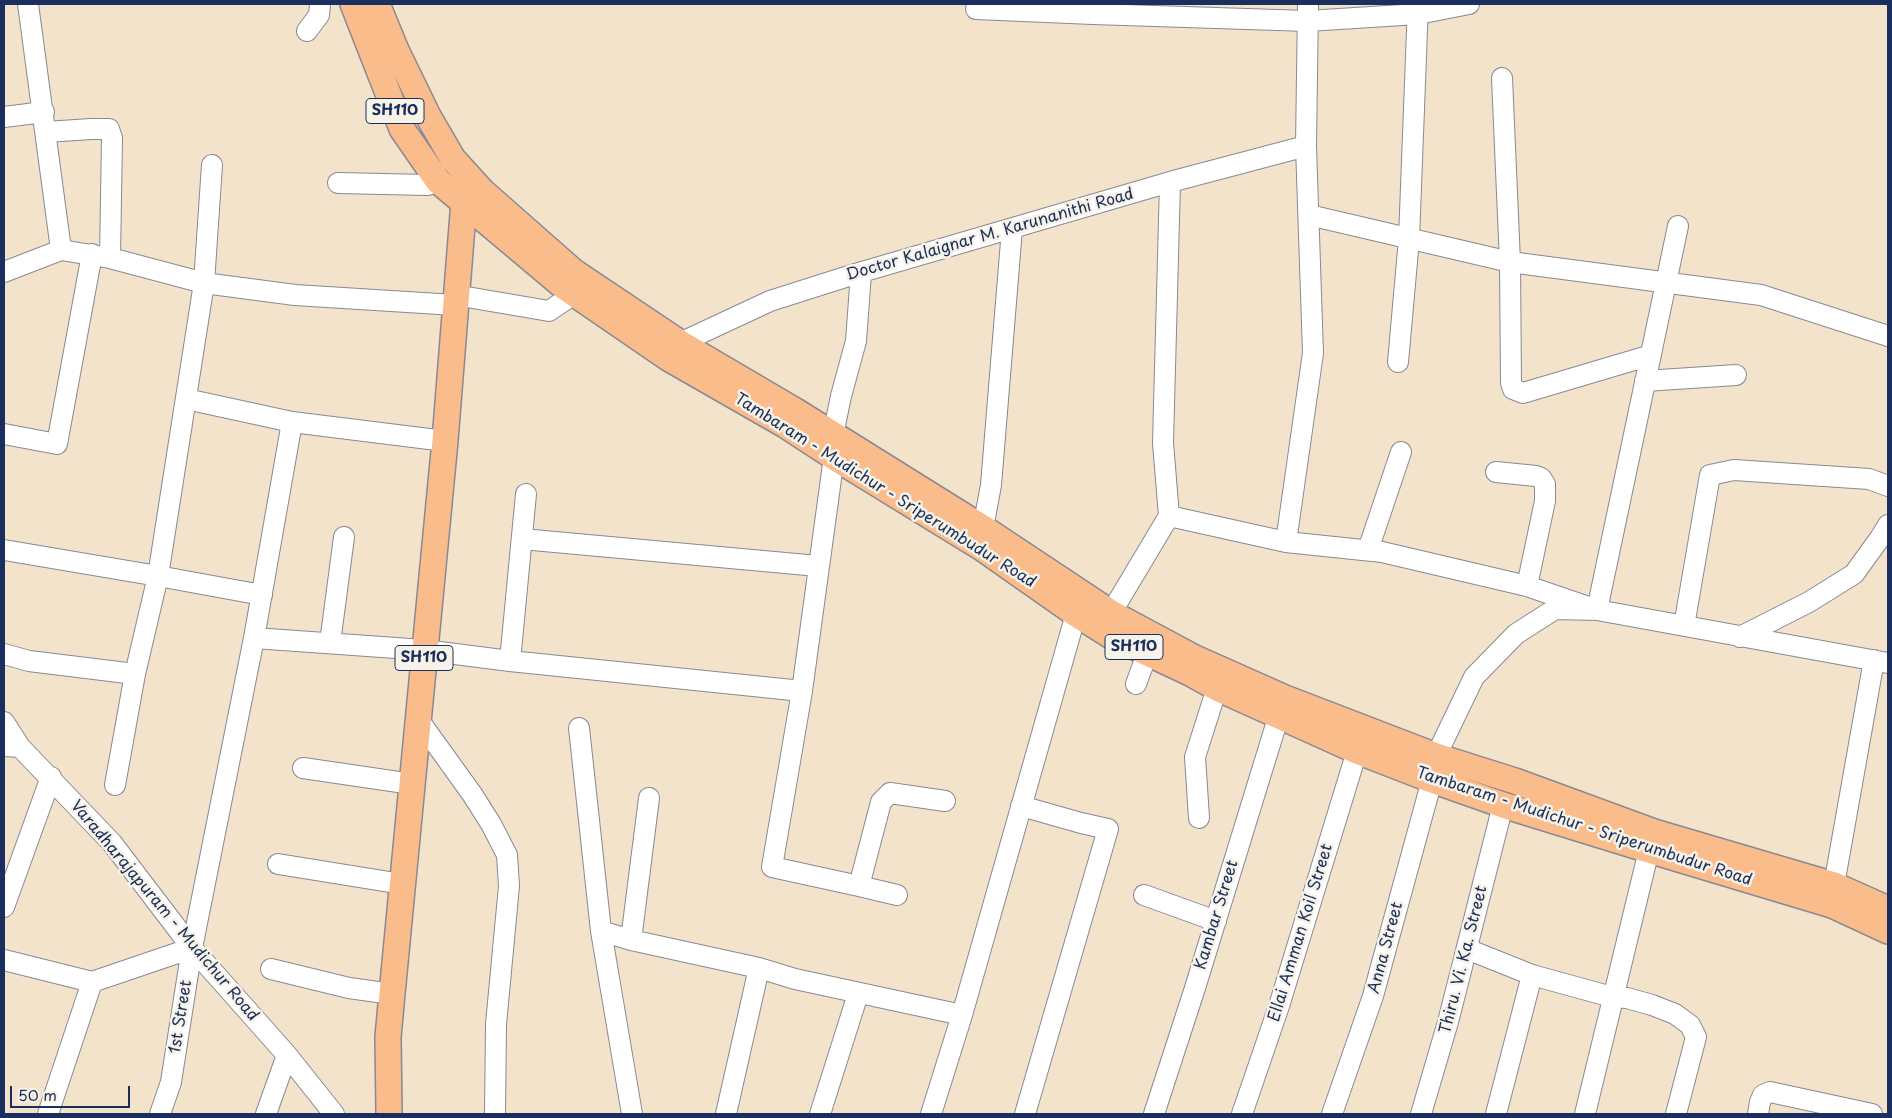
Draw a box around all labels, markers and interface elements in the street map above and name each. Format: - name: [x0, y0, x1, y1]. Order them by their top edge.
- road number: SH110: [366, 98, 424, 124]
- street label: Doctor Kalaignar M. Karunanithi Road: [844, 185, 1136, 285]
- street label: Tambaram - Mudichur - Sriperumbudur Road: [731, 390, 1039, 592]
- road number: SH110: [1105, 634, 1163, 660]
- road number: SH110: [395, 646, 453, 670]
- street label: Tambaram - Mudichur - Sriperumbudur Road: [1414, 764, 1754, 890]
- street label: Varadharajapuram - Mudichur Road: [66, 797, 262, 1025]
- street label: Ellai Amman Koil Street: [1265, 842, 1337, 1024]
- street label: Kambar Street: [1191, 858, 1243, 972]
- street label: Thiru. Vi. Ka. Street: [1436, 884, 1492, 1036]
- street label: Anna Street: [1365, 900, 1407, 996]
- street label: 1st Street: [166, 979, 196, 1055]
- scale bar: [12, 1076, 132, 1108]
- text: 50 m: [18, 1083, 57, 1106]

